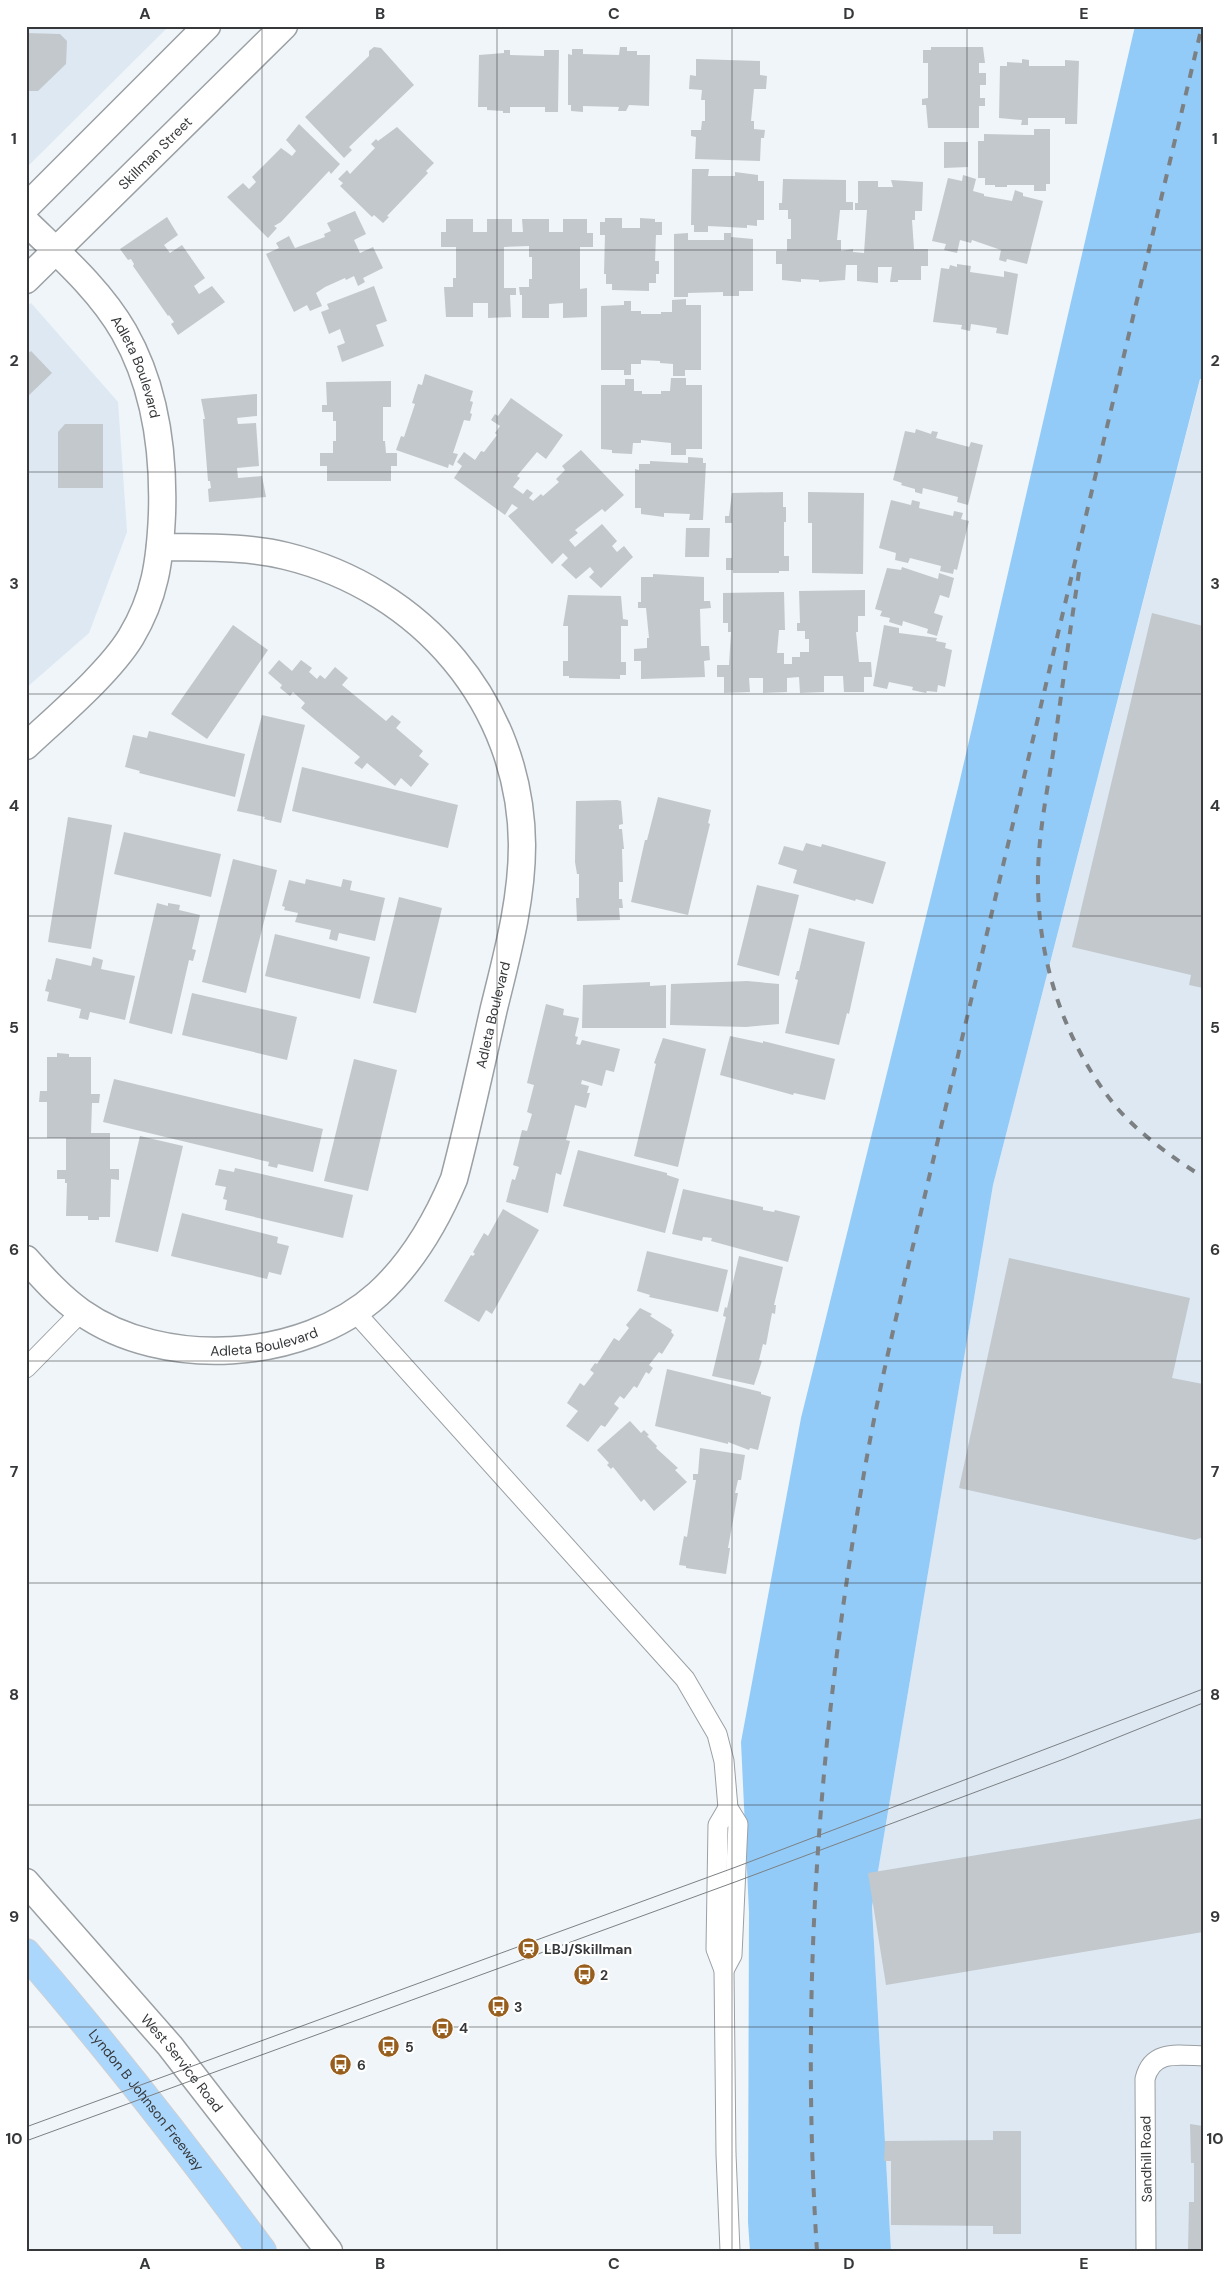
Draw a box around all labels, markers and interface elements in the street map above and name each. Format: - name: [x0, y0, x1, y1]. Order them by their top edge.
- text: A: [139, 3, 151, 24]
- text: B: [375, 3, 385, 24]
- text: C: [608, 3, 620, 24]
- text: D: [843, 3, 855, 24]
- text: E: [1079, 3, 1089, 24]
- street label: Skillman Street: [114, 113, 196, 193]
- text: 1: [11, 128, 17, 149]
- text: 1: [1212, 128, 1218, 149]
- street label: Adleta Boulevard: [107, 312, 164, 420]
- text: 2: [9, 350, 19, 371]
- text: 2: [1210, 350, 1220, 371]
- text: 3: [9, 573, 19, 594]
- text: 3: [1210, 573, 1220, 594]
- text: 4: [9, 795, 19, 816]
- text: 4: [1210, 795, 1220, 816]
- street label: Adleta Boulevard: [472, 960, 514, 1070]
- text: 5: [9, 1017, 19, 1038]
- text: 5: [1210, 1017, 1220, 1038]
- text: 6: [9, 1239, 19, 1260]
- text: 6: [1210, 1239, 1220, 1260]
- street label: Adleta Boulevard: [210, 1323, 320, 1360]
- text: 7: [10, 1461, 19, 1482]
- text: 7: [1211, 1461, 1220, 1482]
- text: 8: [9, 1684, 19, 1705]
- text: 8: [1210, 1684, 1220, 1705]
- text: 9: [9, 1906, 19, 1927]
- text: 9: [1210, 1906, 1220, 1927]
- station icon: LBJ/Skillman: [516, 1937, 540, 1961]
- place label: LBJ/Skillman: [544, 1940, 632, 1958]
- bus stop icon: 2: [572, 1963, 596, 1987]
- place label: 2: [600, 1966, 608, 1984]
- bus stop icon: 3: [486, 1995, 510, 2019]
- place label: 3: [514, 1998, 522, 2016]
- street label: West Service Road: [137, 2010, 227, 2116]
- bus stop icon: 4: [431, 2016, 455, 2040]
- place label: 4: [459, 2019, 468, 2037]
- street label: Lyndon B Johnson Freeway: [85, 2025, 208, 2175]
- bus stop icon: 5: [377, 2035, 401, 2059]
- place label: 5: [405, 2038, 414, 2056]
- bus stop icon: 6: [329, 2053, 353, 2077]
- place label: 6: [357, 2056, 366, 2074]
- street label: Sandhill Road: [1136, 2116, 1156, 2202]
- text: 10: [5, 2128, 23, 2149]
- text: 10: [1206, 2128, 1224, 2149]
- text: A: [139, 2253, 151, 2274]
- text: B: [375, 2253, 385, 2274]
- text: C: [608, 2253, 620, 2274]
- text: D: [843, 2253, 855, 2274]
- text: E: [1079, 2253, 1089, 2274]

